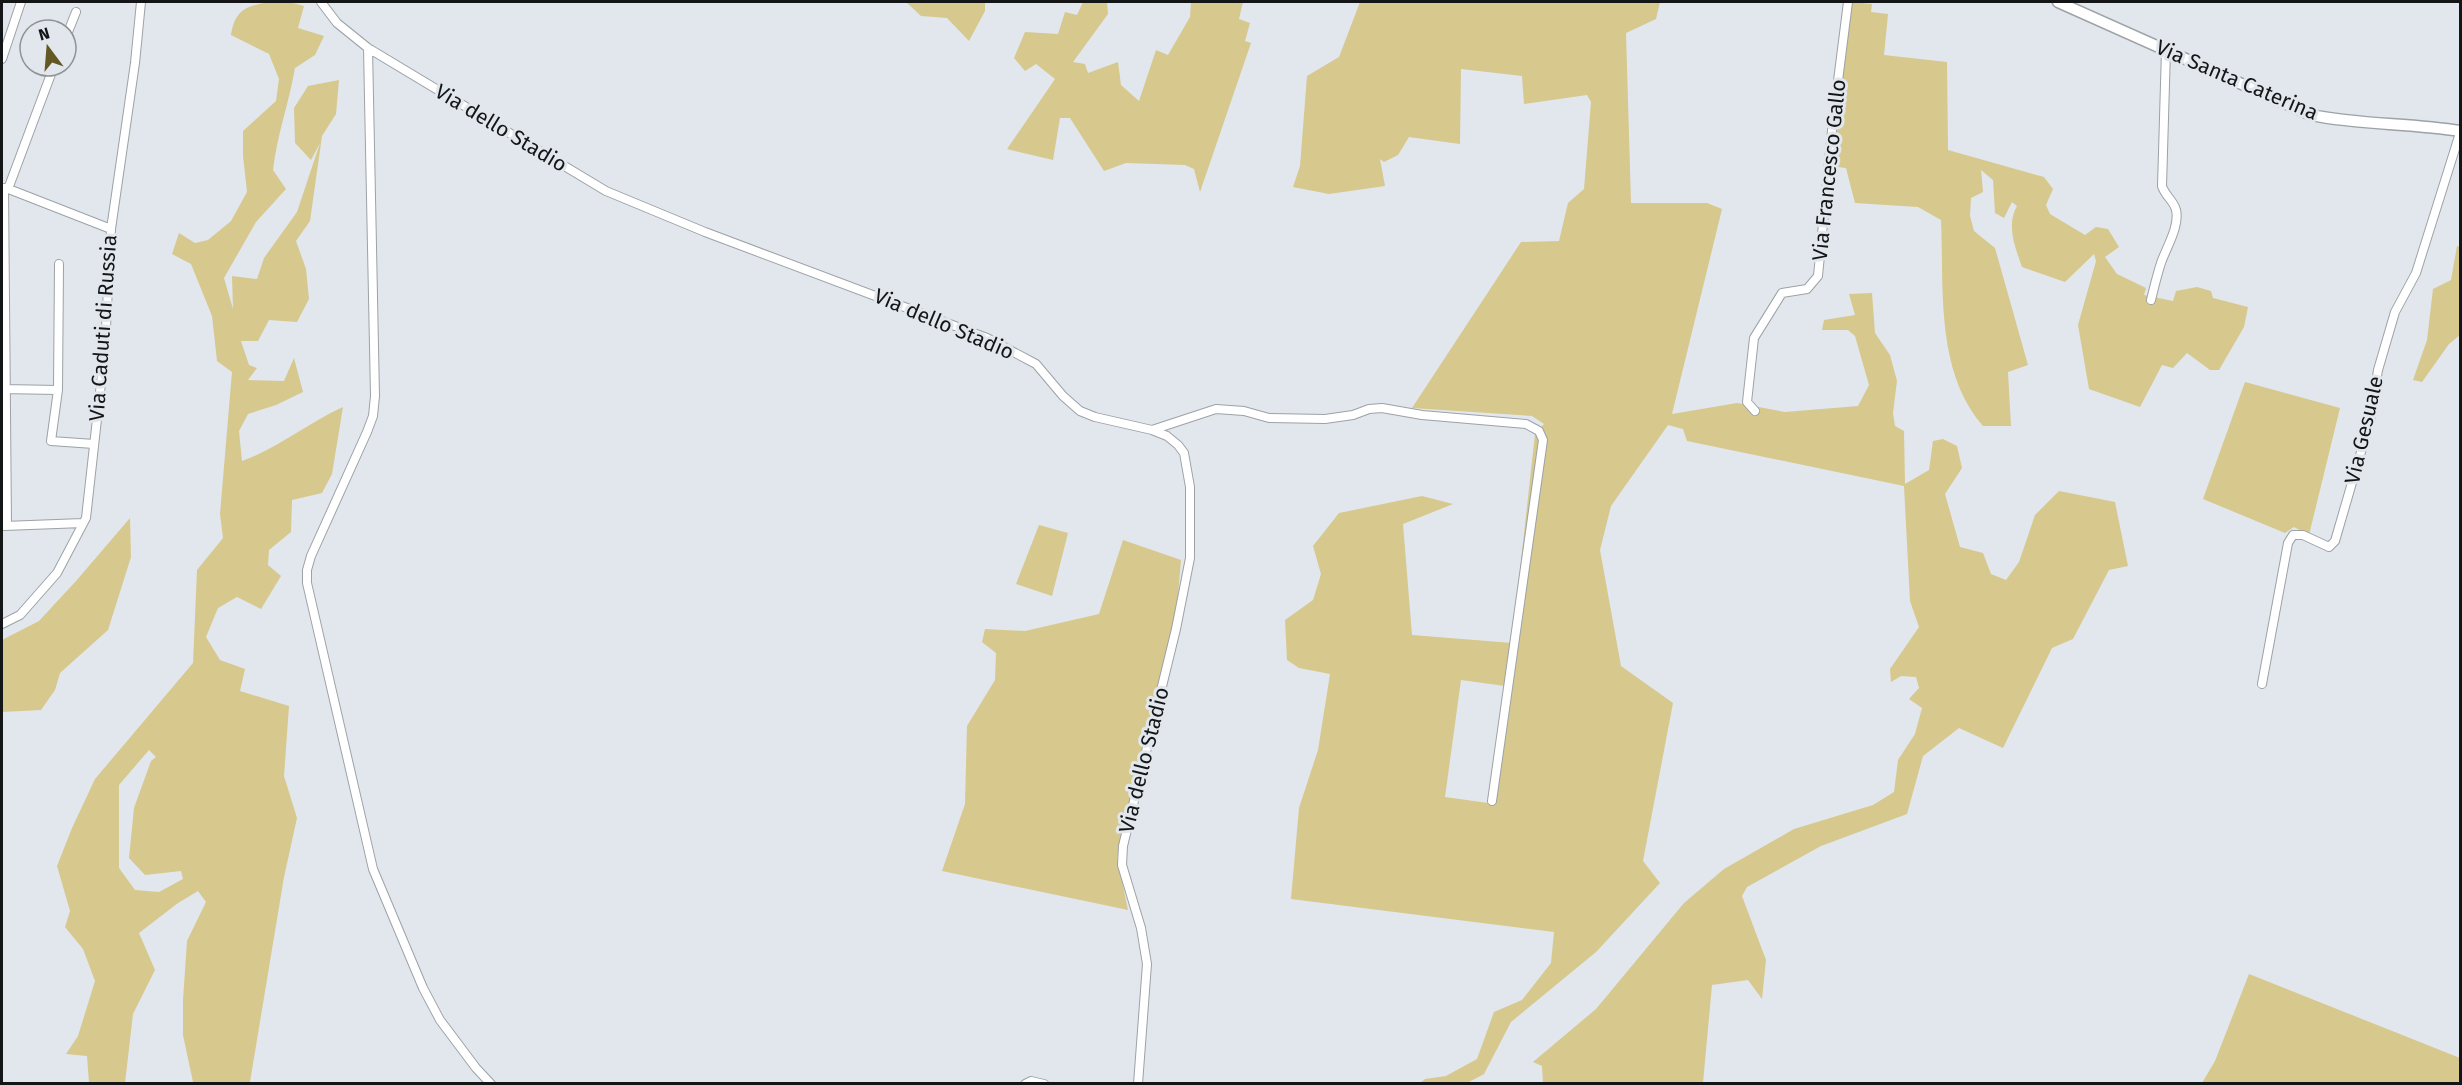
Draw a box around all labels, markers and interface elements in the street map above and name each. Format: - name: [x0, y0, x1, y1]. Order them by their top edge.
- north arrow: [18, 18, 78, 78]
- text: N: [36, 23, 52, 45]
- street label: Via Santa Caterina: [2152, 34, 2322, 126]
- street label: Via dello Stadio: [430, 78, 572, 178]
- street label: Via Francesco Gallo: [1807, 78, 1851, 262]
- street label: Via Caduti di Russia: [84, 234, 122, 422]
- street label: Via dello Stadio: [870, 283, 1018, 365]
- street label: Via Gesuale: [2339, 373, 2389, 487]
- street label: Via dello Stadio: [1113, 684, 1175, 836]

